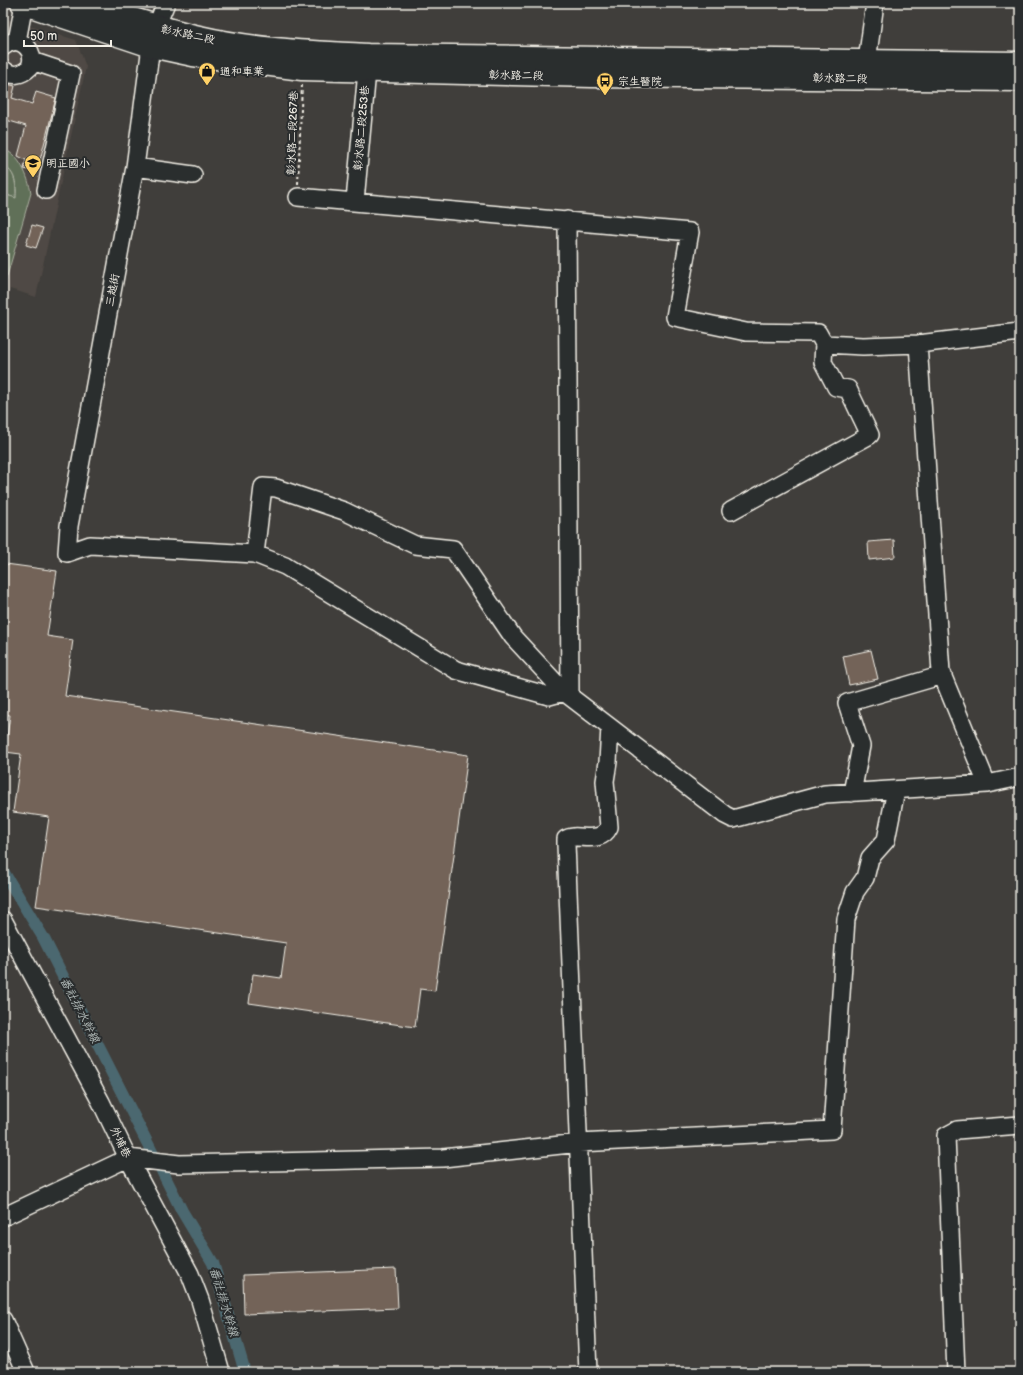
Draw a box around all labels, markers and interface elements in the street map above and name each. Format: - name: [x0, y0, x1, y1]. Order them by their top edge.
- scale bar: [24, 22, 111, 48]
- street label: 彰水路二段: [160, 22, 216, 47]
- text: 50 m: [30, 29, 57, 44]
- shop icon: 通和車業: [197, 61, 217, 86]
- place label: 通和車業: [220, 65, 264, 78]
- street label: 彰水路二段: [488, 69, 544, 82]
- bus stop icon: 宗生醫院: [595, 71, 615, 96]
- street label: 彰水路二段: [812, 72, 868, 85]
- place label: 宗生醫院: [618, 75, 662, 88]
- street label: 彰水路二段253巷: [351, 85, 372, 171]
- street label: 彰水路二段267巷: [285, 91, 300, 176]
- school or university icon: 明正國小: [23, 153, 43, 178]
- place label: 明正國小: [46, 157, 90, 170]
- street label: 三越街: [103, 272, 122, 307]
- water label: 番社排水幹線: [57, 975, 103, 1047]
- street label: 外埔巷: [107, 1125, 134, 1160]
- water label: 番社排水幹線: [206, 1266, 242, 1340]

